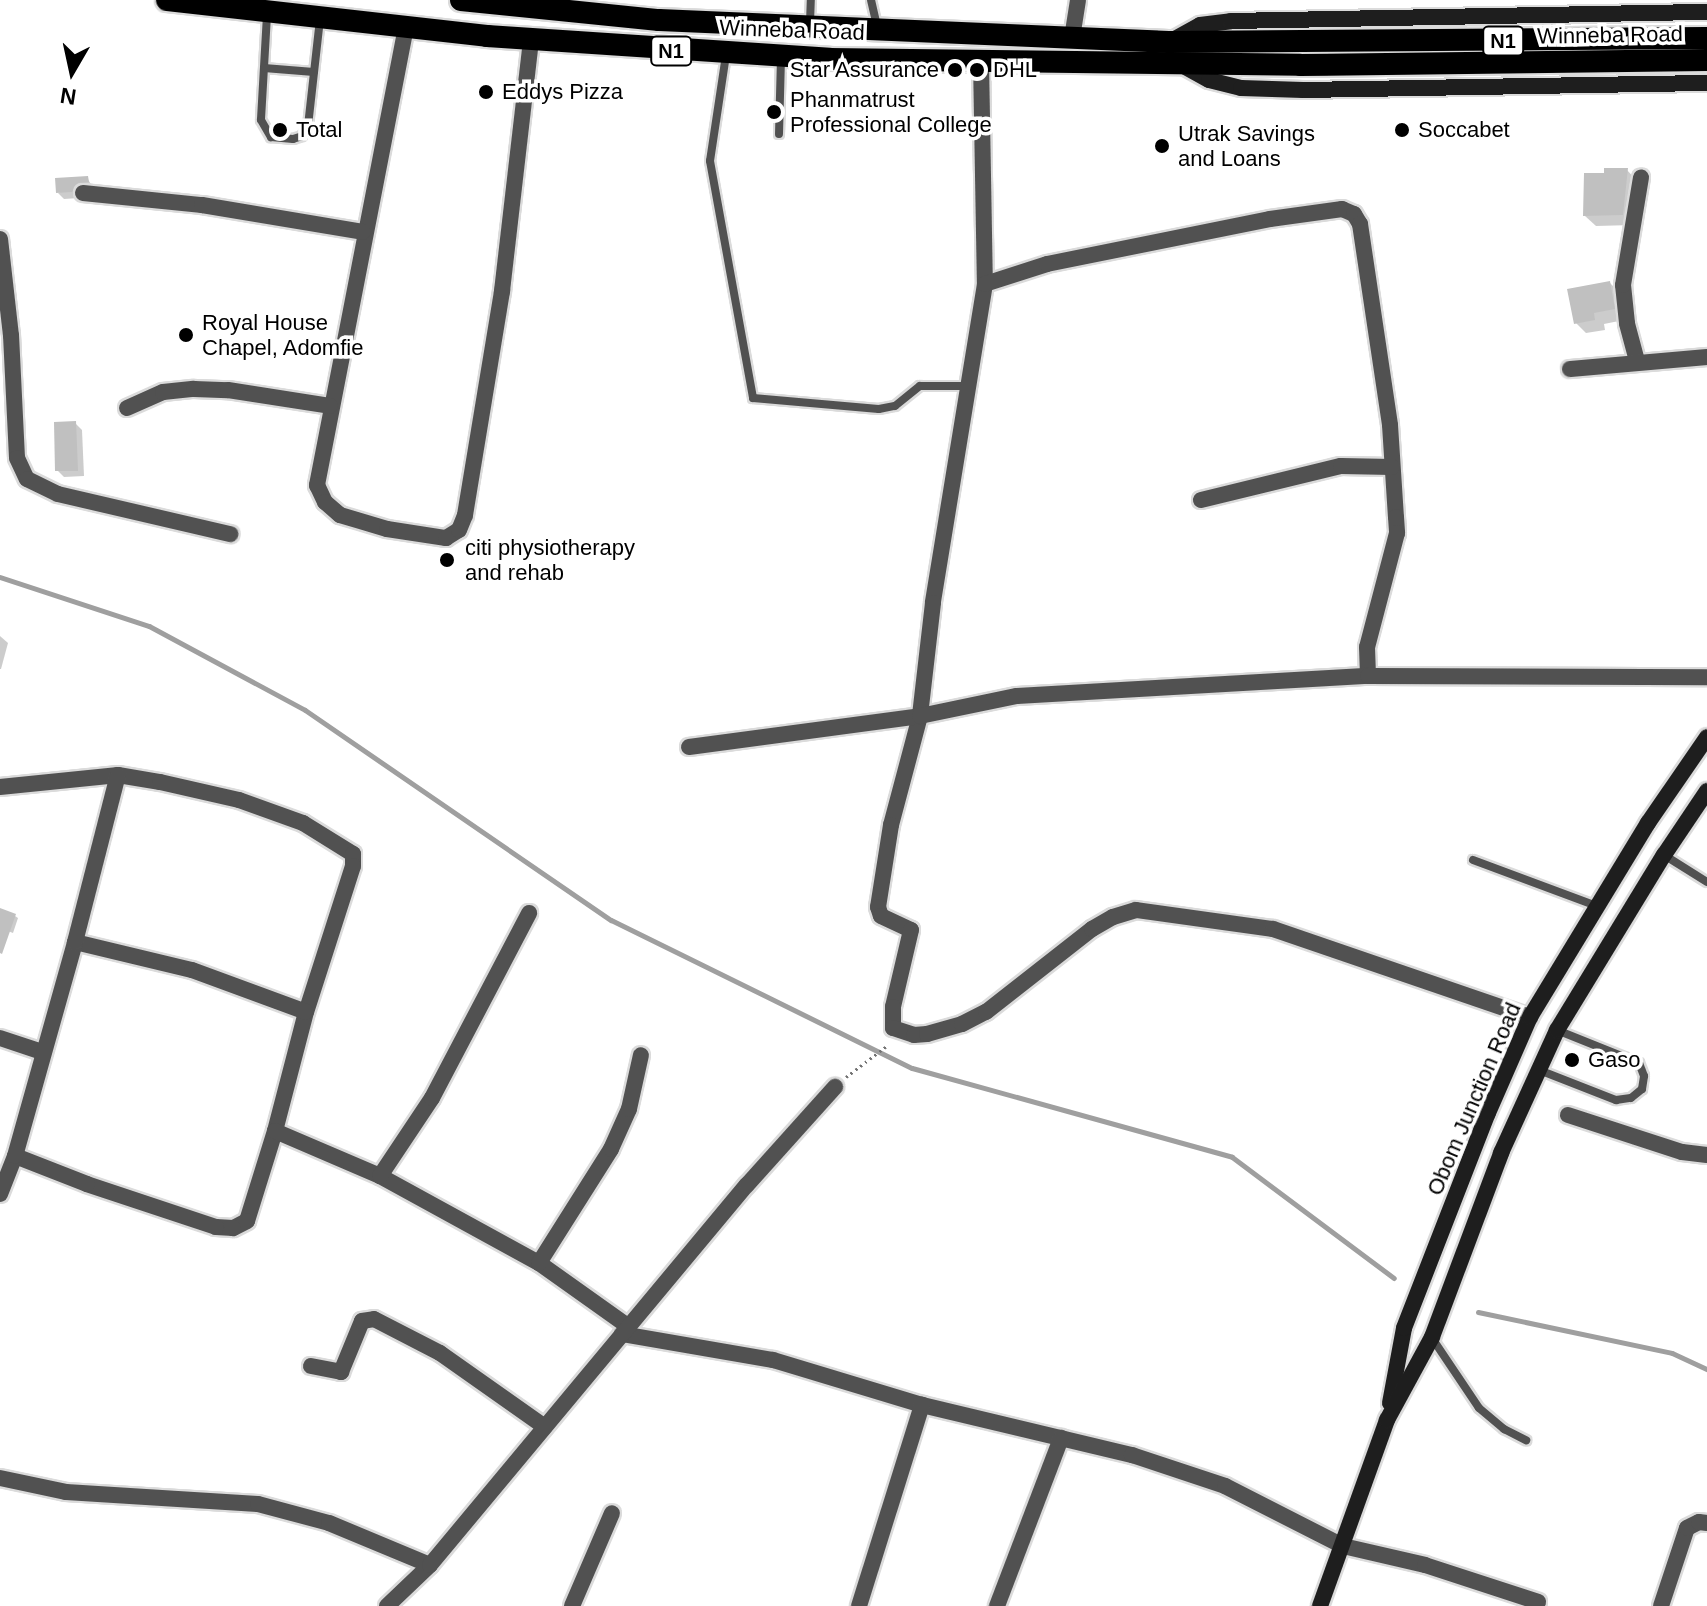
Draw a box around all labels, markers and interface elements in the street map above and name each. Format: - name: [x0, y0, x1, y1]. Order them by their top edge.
- street label: Winneba Road: [719, 14, 865, 46]
- street label: Winneba Road: [1537, 21, 1683, 49]
- road number: N1: [1481, 25, 1525, 57]
- north arrow: [32, 32, 112, 112]
- road number: N1: [649, 35, 693, 67]
- place label: Star Assurance: [789, 57, 939, 83]
- place label: DHL: [993, 57, 1037, 83]
- marker: Star Assurance: [946, 61, 964, 79]
- marker: DHL: [968, 61, 986, 79]
- place label: Eddys Pizza: [502, 79, 623, 105]
- text: N: [58, 83, 78, 110]
- marker: Eddys Pizza: [477, 83, 495, 101]
- place label: Phanmatrust Professional College: [790, 86, 992, 138]
- marker: Phanmatrust Professional College: [765, 103, 783, 121]
- place label: Total: [296, 117, 342, 143]
- place label: Soccabet: [1418, 117, 1510, 143]
- place label: Utrak Savings and Loans: [1178, 120, 1315, 172]
- marker: Total: [271, 121, 289, 139]
- marker: Soccabet: [1393, 121, 1411, 139]
- marker: Utrak Savings and Loans: [1153, 137, 1171, 155]
- place label: Royal House Chapel, Adomfie: [202, 309, 365, 360]
- marker: Royal House Chapel, Adomfie: [177, 326, 195, 344]
- place label: citi physiotherapy and rehab: [465, 534, 635, 586]
- marker: citi physiotherapy and rehab: [436, 549, 458, 571]
- street label: Obom Junction Road: [1421, 999, 1527, 1199]
- place label: Gaso: [1588, 1047, 1641, 1073]
- marker: Gaso: [1563, 1051, 1581, 1069]

